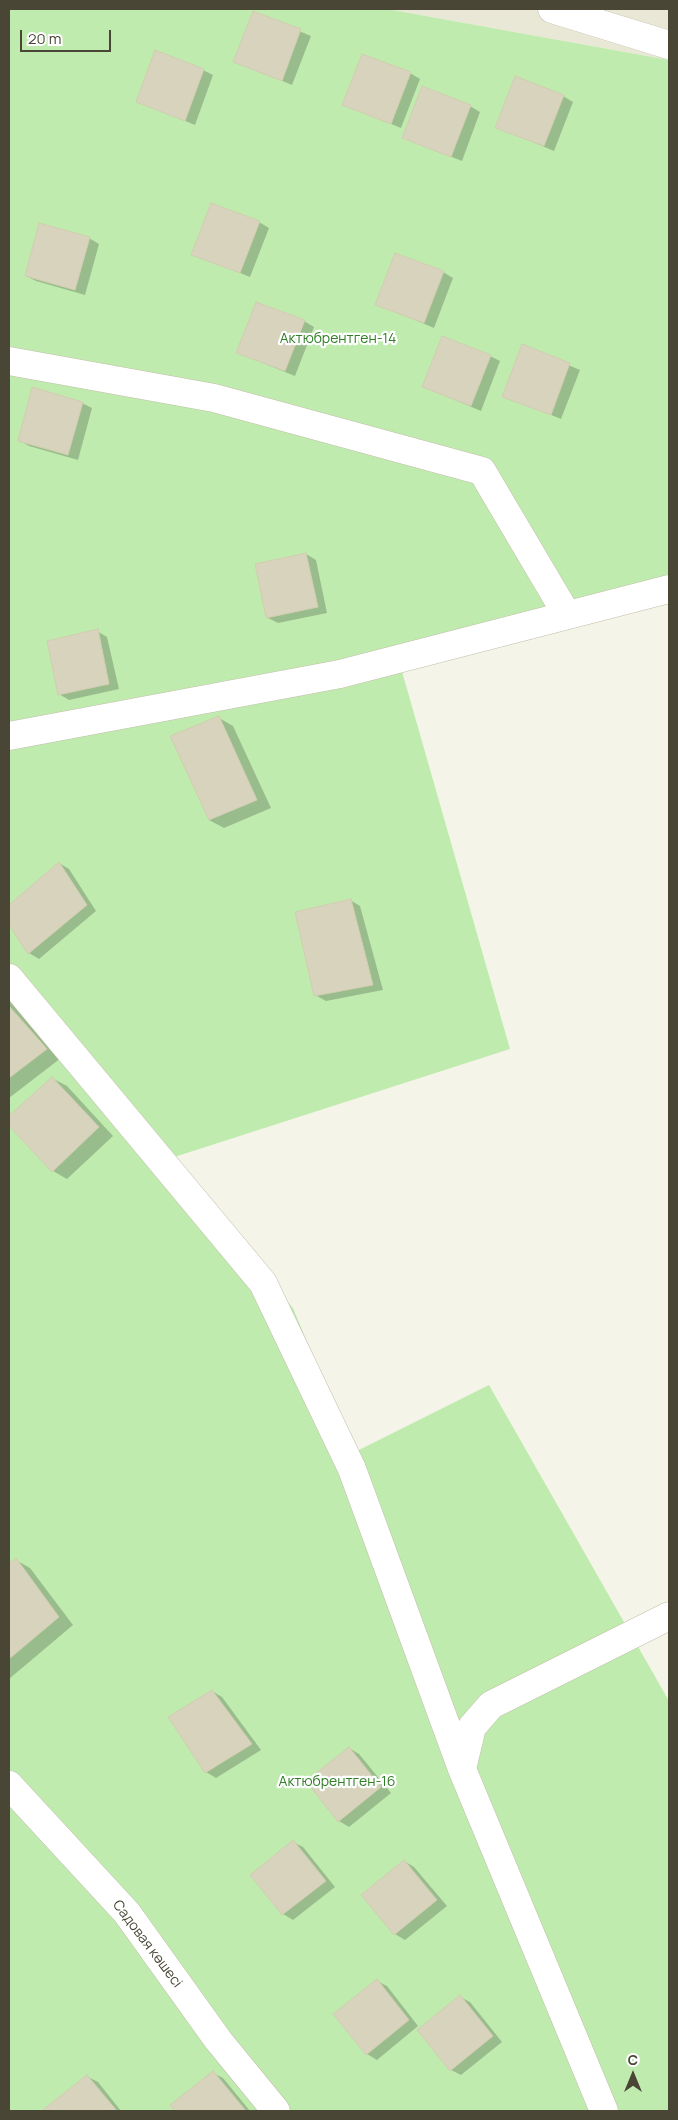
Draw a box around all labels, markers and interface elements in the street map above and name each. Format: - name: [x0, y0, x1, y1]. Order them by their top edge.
- scale bar: [22, 20, 114, 52]
- text: 20 m: [28, 28, 61, 49]
- park label: Актюбрентген-14: [280, 331, 396, 347]
- park label: Актюбрентген-16: [279, 1774, 395, 1790]
- street label: Садовая көшесі: [109, 1897, 185, 1991]
- north arrow: [608, 2050, 658, 2100]
- text: С: [628, 2050, 638, 2069]

